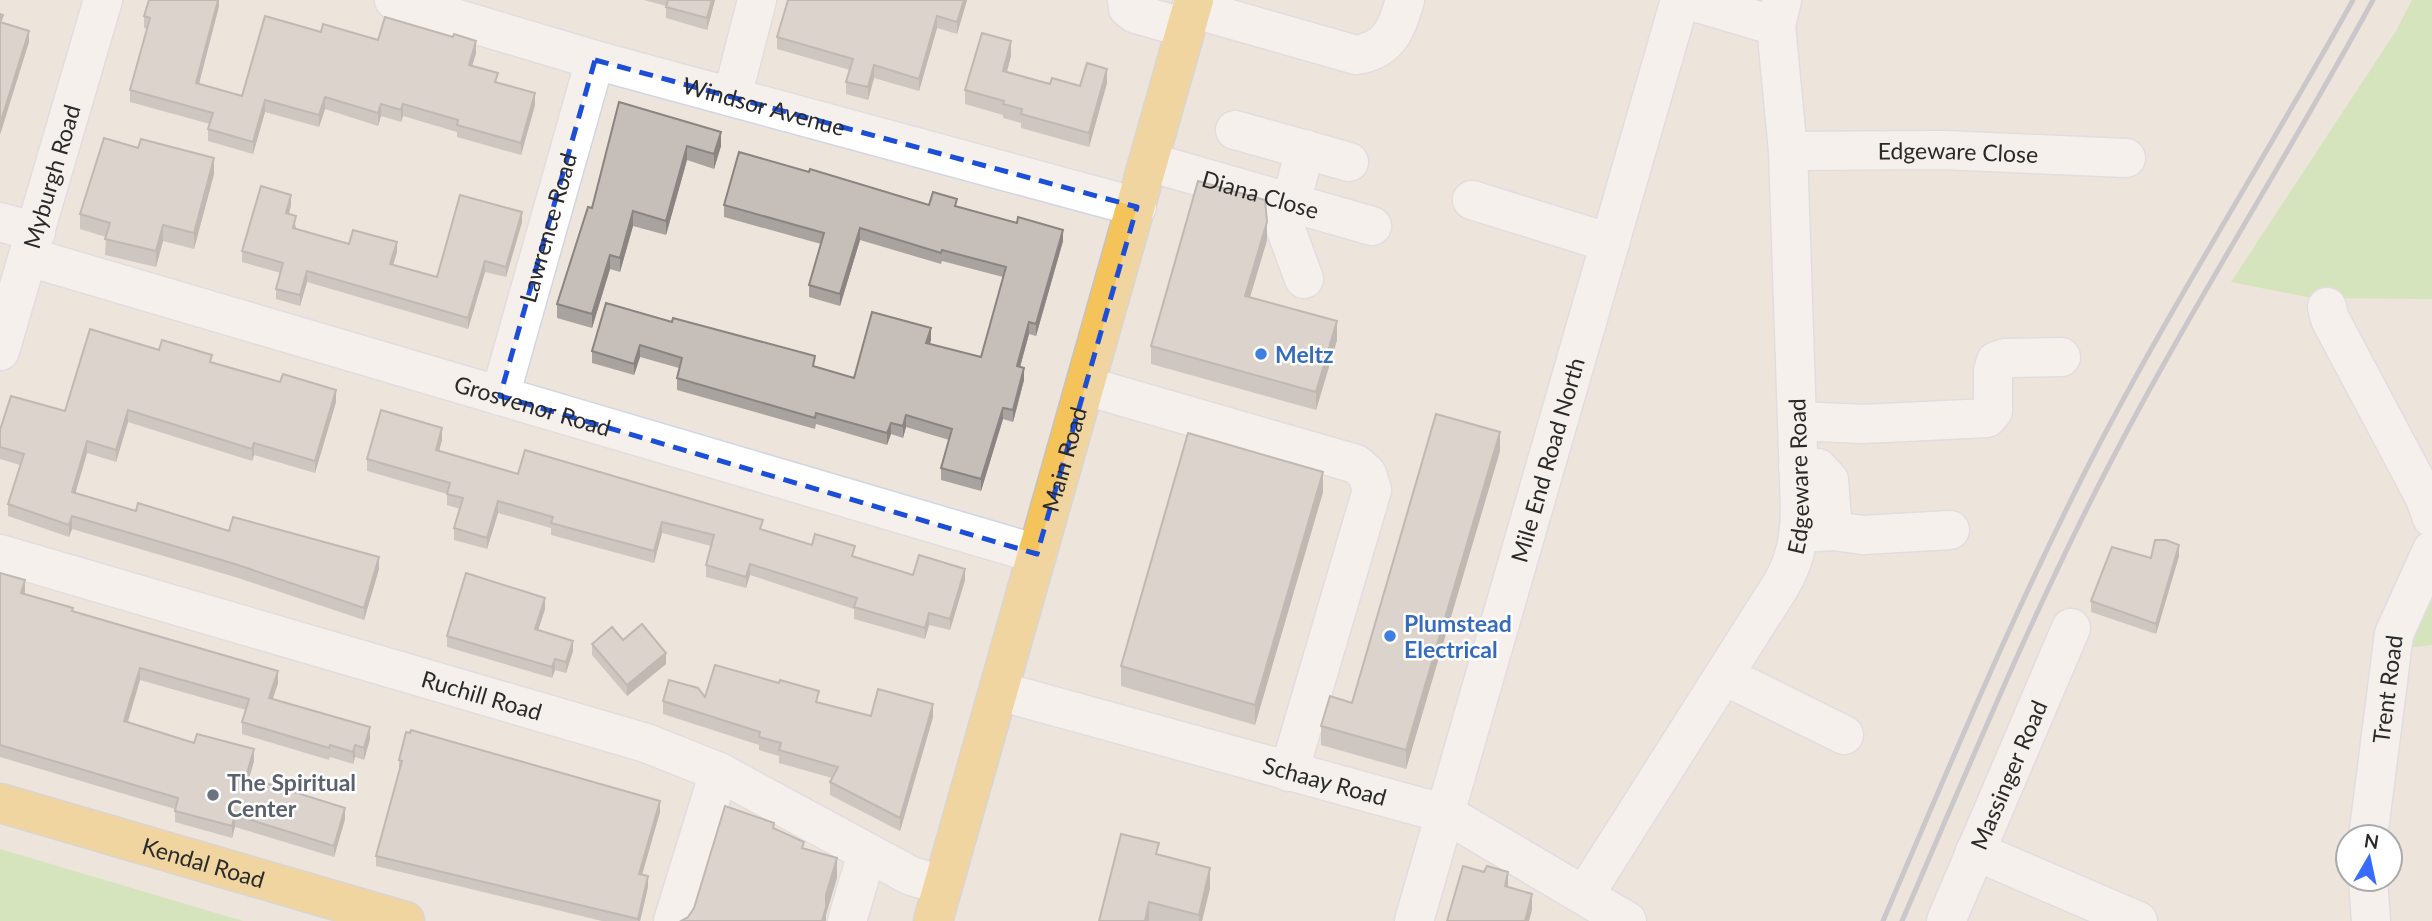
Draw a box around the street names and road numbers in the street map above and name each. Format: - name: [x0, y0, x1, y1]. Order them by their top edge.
- street label: Windsor Avenue: [680, 70, 848, 141]
- street label: Myburgh Road: [17, 101, 86, 252]
- street label: Edgeware Close: [1877, 136, 2039, 168]
- street label: Lawrence Road: [513, 150, 582, 306]
- street label: Diana Close: [1199, 164, 1322, 224]
- street label: Mile End Road North: [1504, 354, 1590, 565]
- street label: Grosvenor Road: [451, 369, 614, 442]
- street label: Edgeware Road: [1781, 398, 1814, 557]
- street label: Main Road: [1036, 404, 1092, 515]
- street label: Trent Road: [2366, 633, 2408, 745]
- street label: Ruchill Road: [418, 664, 545, 726]
- street label: Massinger Road: [1964, 696, 2053, 854]
- street label: Schaay Road: [1260, 750, 1390, 811]
- street label: Kendal Road: [139, 831, 268, 893]

